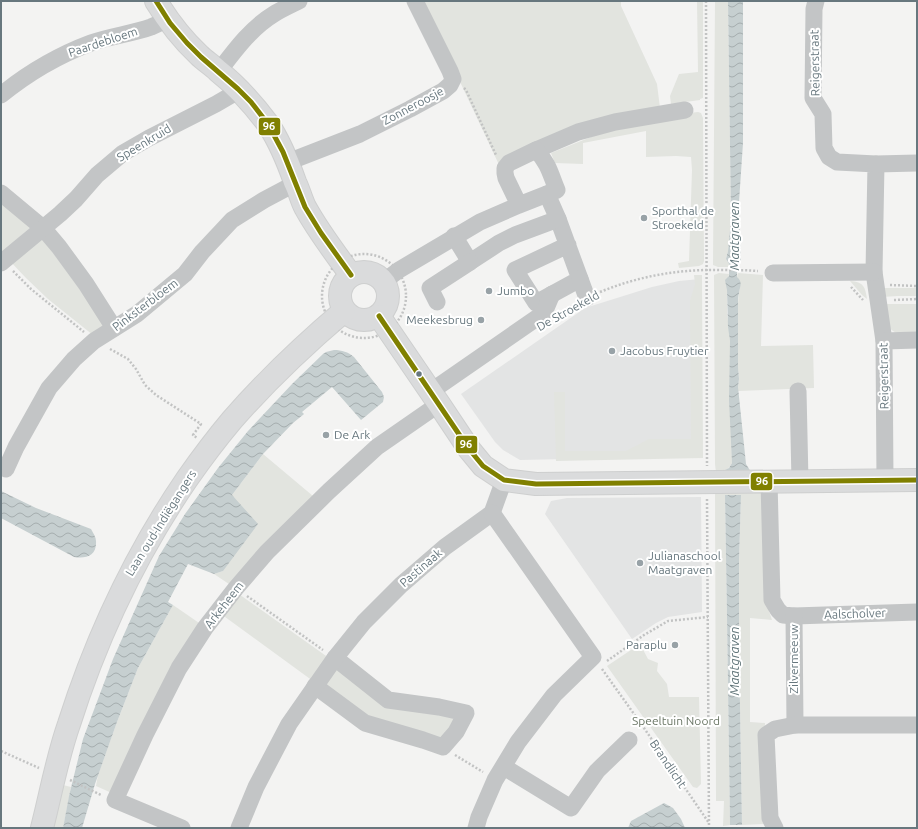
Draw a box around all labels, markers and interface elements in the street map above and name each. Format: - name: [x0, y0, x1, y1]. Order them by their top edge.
- street label: Paardebloem: [67, 24, 139, 59]
- street label: Reigerstraat: [807, 29, 822, 96]
- street label: Zonneroosje: [380, 84, 446, 127]
- line badge: 96: [258, 117, 281, 136]
- text: 96: [263, 120, 275, 132]
- street label: Speenkruid: [114, 121, 173, 164]
- water label: Maatgraven: [727, 201, 741, 271]
- place label: Sporthal de Stroekeld: [652, 204, 714, 231]
- marker: Sporthal de Stroekeld: [639, 213, 649, 223]
- street label: Pinksterbloem: [110, 276, 180, 333]
- place label: Jumbo: [497, 284, 534, 297]
- marker: Jumbo: [484, 286, 494, 296]
- street label: De Stroekeld: [534, 288, 601, 333]
- place label: Meekesbrug: [406, 313, 473, 326]
- marker: Meekesbrug: [476, 315, 486, 325]
- street label: Reigerstraat: [876, 342, 891, 409]
- place label: Jacobus Fruytier: [620, 344, 709, 357]
- marker: Jacobus Fruytier: [607, 346, 617, 356]
- unlabelled marker: [414, 369, 424, 379]
- place label: De Ark: [334, 428, 370, 441]
- marker: De Ark: [321, 430, 331, 440]
- line badge: 96: [455, 435, 478, 454]
- text: 96: [460, 438, 472, 450]
- street label: Laan oud-Indiëgangers: [123, 468, 198, 578]
- line badge: 96: [750, 472, 773, 491]
- text: 96: [756, 475, 768, 487]
- street label: Pastinaak: [397, 546, 444, 589]
- place label: Julianaschool Maatgraven: [648, 549, 721, 576]
- marker: Julianaschool Maatgraven: [635, 558, 645, 568]
- street label: Arkeheem: [201, 579, 246, 630]
- street label: Aalscholver: [824, 606, 887, 621]
- street label: Zilvermeeuw: [787, 623, 800, 694]
- water label: Maatgraven: [727, 626, 741, 696]
- place label: Paraplu: [626, 638, 667, 651]
- marker: Paraplu: [670, 640, 680, 650]
- park label: Speeltuin Noord: [632, 714, 720, 727]
- street label: Brandlicht: [648, 737, 689, 791]

